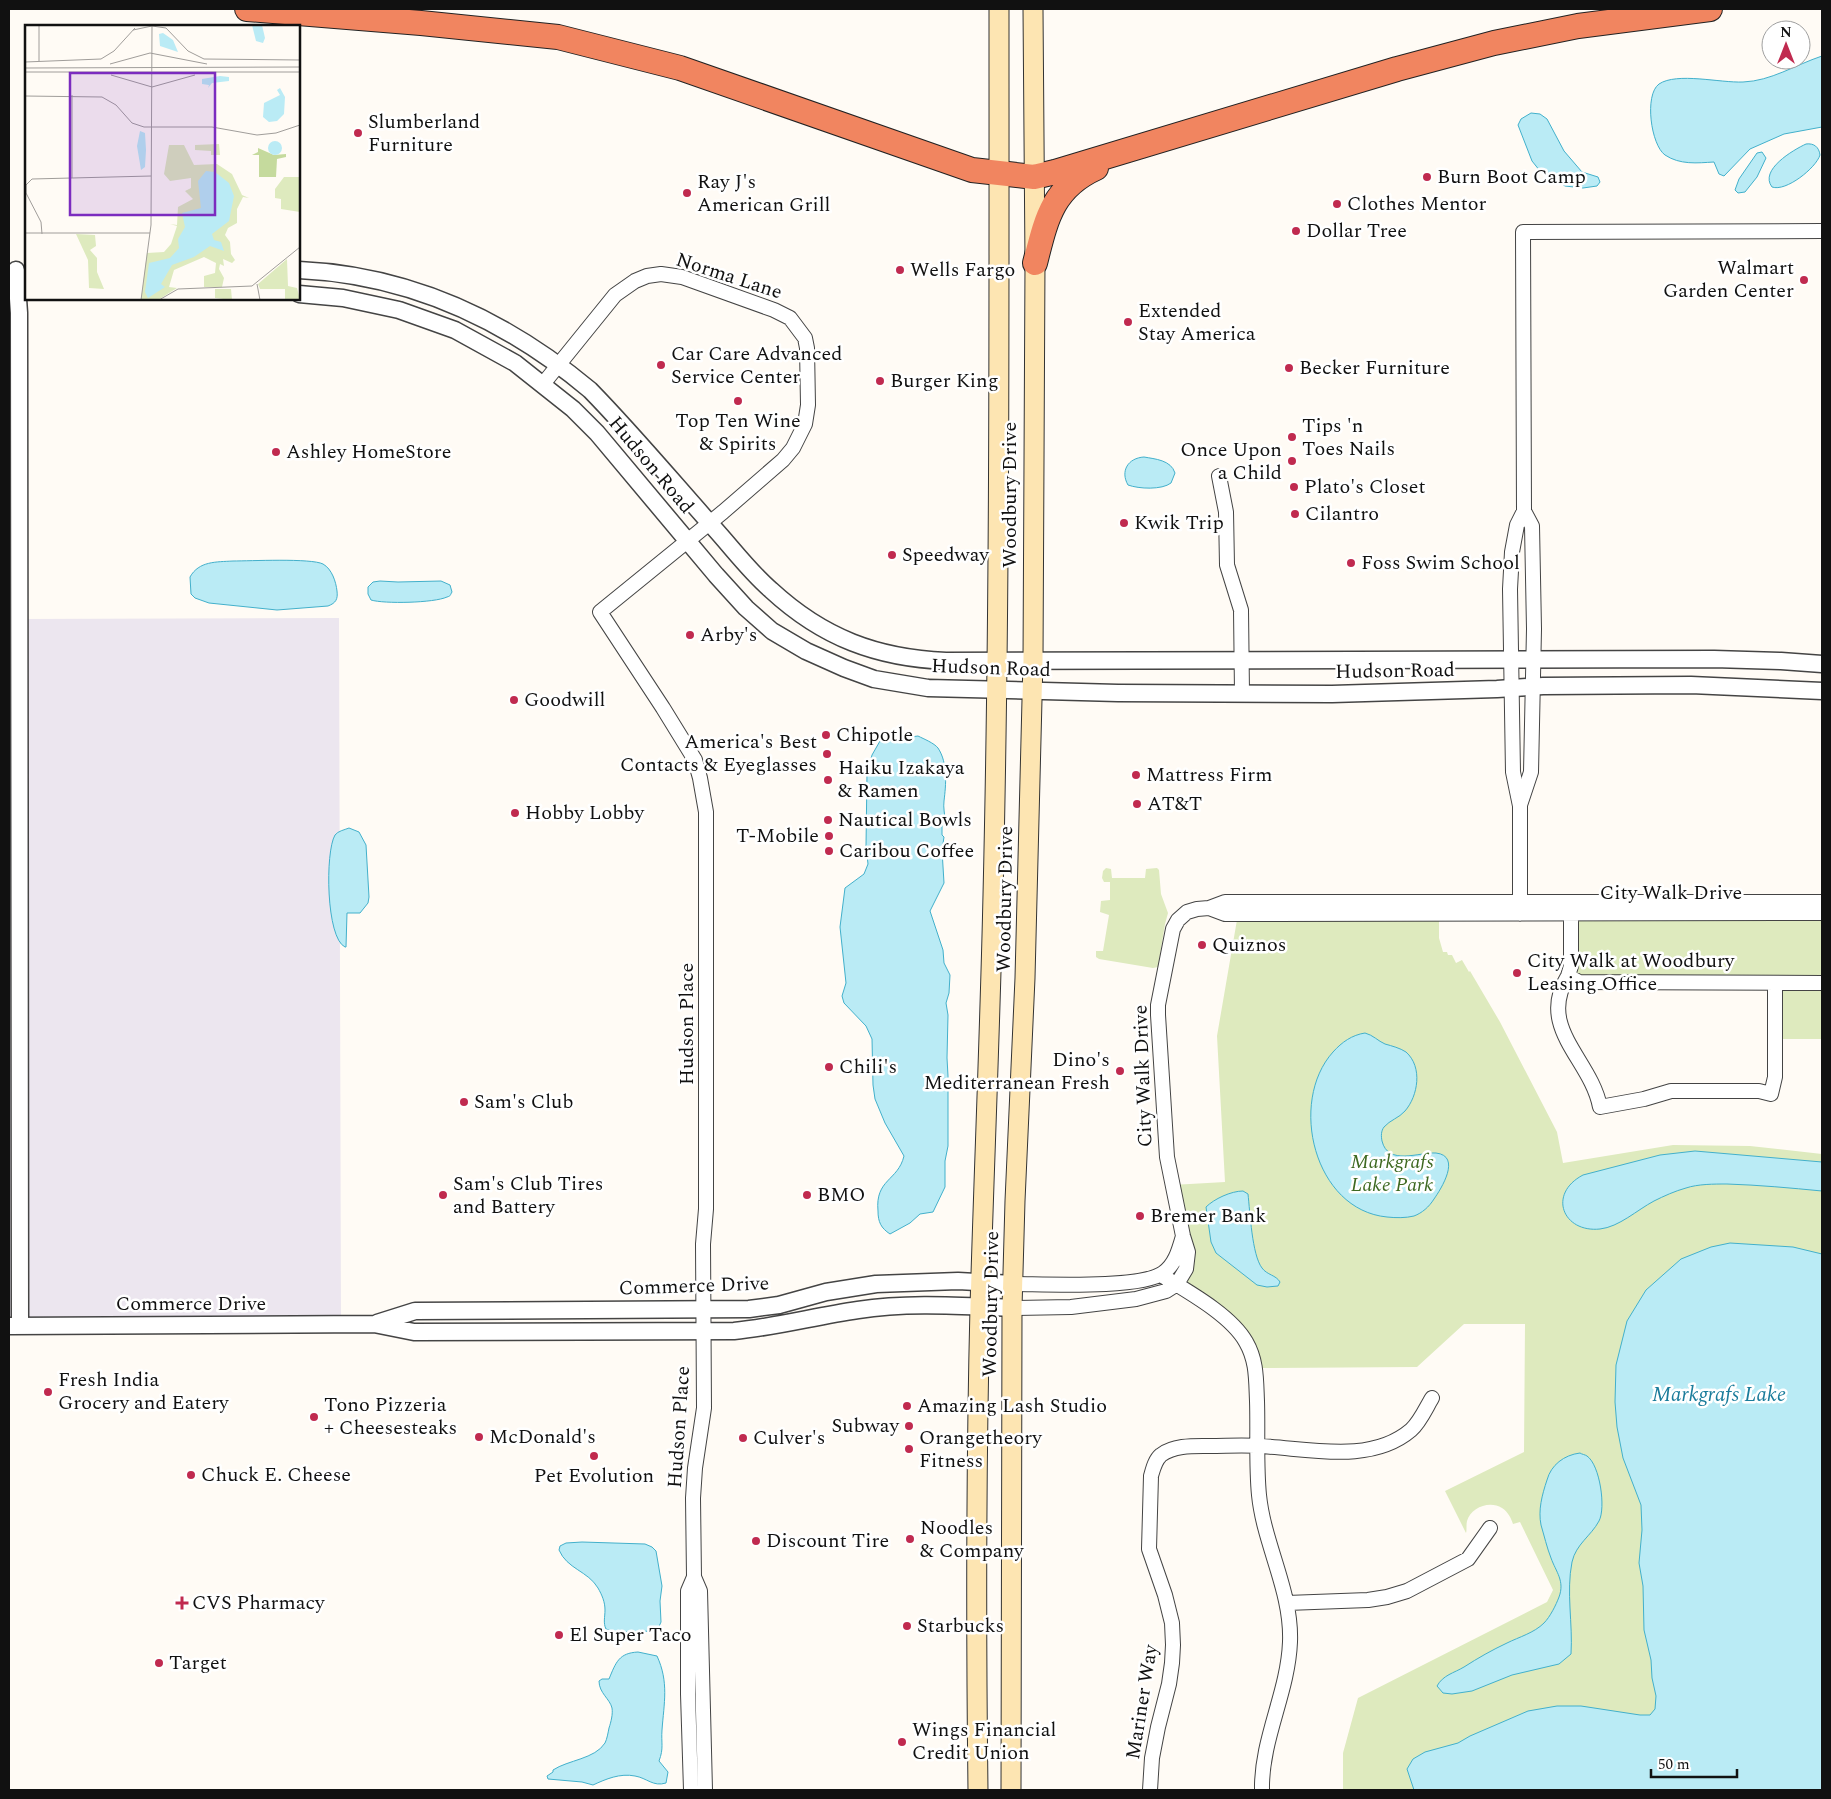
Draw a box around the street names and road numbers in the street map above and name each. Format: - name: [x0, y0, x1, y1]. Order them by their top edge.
- street label: Norma Lane: [672, 245, 786, 307]
- street label: Hudson Road: [601, 409, 701, 521]
- street label: Woodbury Drive: [995, 422, 1025, 568]
- street label: Hudson Road: [931, 651, 1051, 685]
- street label: Hudson Road: [1335, 655, 1455, 687]
- street label: Woodbury Drive: [989, 826, 1021, 972]
- street label: City Walk Drive: [1600, 878, 1742, 908]
- street label: Hudson Place: [672, 963, 702, 1085]
- street label: City Walk Drive: [1126, 1004, 1160, 1148]
- street label: Woodbury Drive: [975, 1231, 1007, 1377]
- street label: Commerce Drive: [618, 1268, 770, 1304]
- street label: Commerce Drive: [116, 1289, 266, 1319]
- street label: Hudson Place: [660, 1365, 698, 1489]
- street label: Mariner Way: [1118, 1641, 1166, 1762]

